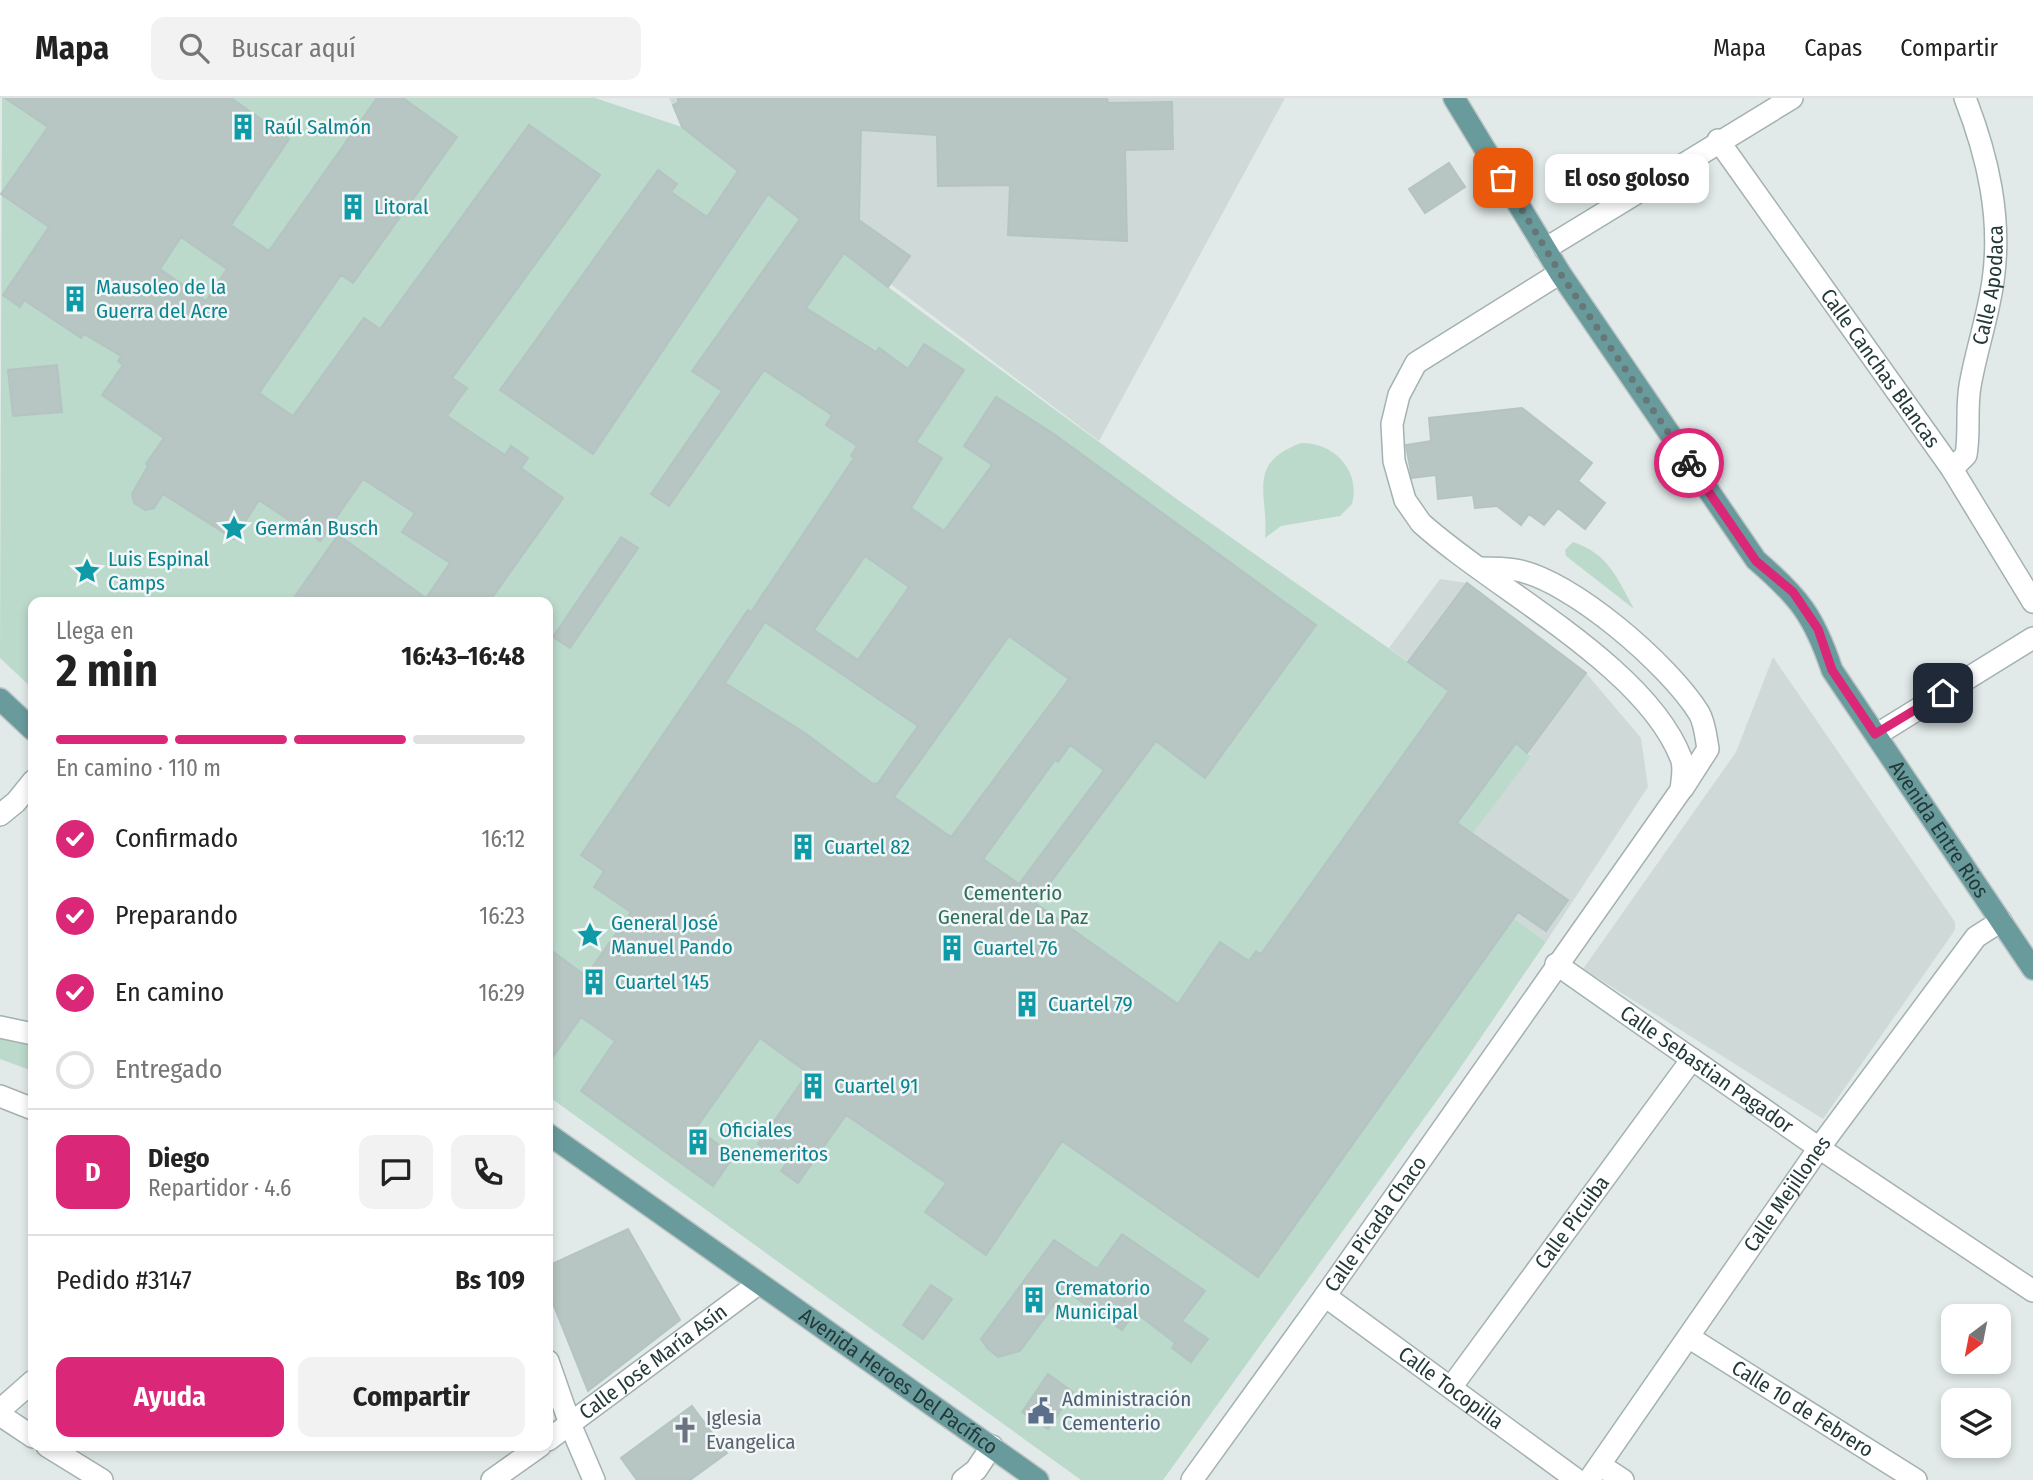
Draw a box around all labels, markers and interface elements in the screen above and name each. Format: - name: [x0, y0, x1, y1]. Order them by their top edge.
- search box: [151, 17, 641, 80]
- text: Mapa: [35, 28, 109, 68]
- icon: search: [175, 29, 213, 67]
- text: Buscar aquí: [231, 33, 356, 64]
- text: Mapa: [1713, 34, 1766, 62]
- text: Capas: [1804, 34, 1862, 62]
- text: Compartir: [1900, 34, 1998, 62]
- building icon: Raúl Salmón: [228, 112, 258, 142]
- place label: Raúl Salmón: [264, 114, 371, 140]
- pin: [1473, 148, 1533, 208]
- callout: El oso goloso: [1545, 154, 1710, 202]
- icon: bag: [1484, 159, 1522, 197]
- text: El oso goloso: [1564, 164, 1690, 192]
- building icon: Litoral: [338, 192, 368, 222]
- place label: Litoral: [374, 194, 429, 220]
- street label: Calle Apodaca: [1967, 225, 2009, 348]
- place label: Mausoleo de la Guerra del Acre: [96, 274, 228, 324]
- building icon: Mausoleo de la Guerra del Acre: [60, 284, 90, 314]
- street label: Calle Canchas Blancas: [1815, 284, 1946, 453]
- courier: [1654, 428, 1724, 498]
- icon: bike: [1670, 444, 1708, 482]
- place icon: Germán Busch: [219, 513, 249, 543]
- place label: Germán Busch: [255, 515, 379, 541]
- place label: Luis Espinal Camps: [108, 546, 209, 596]
- place icon: Luis Espinal Camps: [72, 556, 102, 586]
- text: Llega en: [56, 617, 134, 645]
- text: 16:43–16:48: [401, 641, 525, 672]
- text: 2 min: [56, 643, 158, 698]
- pin: [1913, 663, 1973, 723]
- icon: home: [1924, 674, 1962, 712]
- text: En camino · 110 m: [56, 754, 221, 782]
- street label: Avenida Entre Rios: [1884, 756, 1994, 903]
- icon: check: [56, 820, 94, 858]
- text: Confirmado: [115, 823, 238, 854]
- text: 16:12: [482, 825, 525, 853]
- building icon: Cuartel 82: [788, 832, 818, 862]
- place label: Cuartel 82: [824, 834, 910, 860]
- park label: Cementerio General de La Paz: [938, 880, 1088, 930]
- icon: check: [56, 897, 94, 935]
- text: Preparando: [115, 900, 238, 931]
- text: 16:23: [479, 902, 525, 930]
- place label: General José Manuel Pando: [611, 910, 733, 960]
- place icon: General José Manuel Pando: [575, 920, 605, 950]
- building icon: Cuartel 76: [937, 933, 967, 963]
- place label: Cuartel 76: [973, 935, 1058, 961]
- building icon: Cuartel 145: [579, 967, 609, 997]
- place label: Cuartel 145: [615, 969, 709, 995]
- icon: check: [56, 974, 94, 1012]
- text: En camino: [115, 977, 224, 1008]
- text: 16:29: [479, 979, 525, 1007]
- building icon: Cuartel 79: [1012, 989, 1042, 1019]
- place label: Cuartel 79: [1048, 991, 1133, 1017]
- street label: Calle Sebastian Pagador: [1615, 1000, 1799, 1139]
- text: Entregado: [115, 1054, 222, 1085]
- building icon: Cuartel 91: [798, 1071, 828, 1101]
- place label: Cuartel 91: [834, 1073, 918, 1099]
- place label: Oficiales Benemeritos: [719, 1117, 828, 1167]
- building icon: Oficiales Benemeritos: [683, 1127, 713, 1157]
- street label: Calle Mejillones: [1738, 1131, 1836, 1257]
- button: chat: [359, 1135, 433, 1209]
- button: phone: [451, 1135, 525, 1209]
- text: Diego: [148, 1143, 210, 1174]
- street label: Calle Picada Chaco: [1319, 1151, 1432, 1297]
- text: D: [85, 1157, 101, 1188]
- street label: Calle Picuiba: [1529, 1170, 1615, 1274]
- text: Repartidor · 4.6: [148, 1174, 292, 1202]
- text: Pedido #3147: [56, 1265, 192, 1296]
- text: Bs 109: [455, 1265, 525, 1296]
- place label: Crematorio Municipal: [1055, 1275, 1150, 1325]
- building icon: Crematorio Municipal: [1019, 1285, 1049, 1315]
- street label: Calle José María Asín: [574, 1299, 732, 1425]
- street label: Avenida Heroes Del Pacífico: [794, 1302, 1003, 1460]
- north arrow: [1941, 1304, 2011, 1374]
- map controls: [1941, 1304, 2011, 1458]
- street label: Calle Tocopilla: [1393, 1341, 1509, 1435]
- street label: Calle 10 de Febrero: [1727, 1355, 1878, 1463]
- button: Ayuda: [56, 1357, 284, 1437]
- button: Compartir: [298, 1357, 525, 1437]
- place label: Administración Cementerio: [1062, 1386, 1191, 1436]
- button: layers: [1941, 1388, 2011, 1458]
- public building icon: Administración Cementerio: [1026, 1396, 1056, 1426]
- place label: Iglesia Evangelica: [706, 1405, 796, 1455]
- church icon: Iglesia Evangelica: [670, 1415, 700, 1445]

